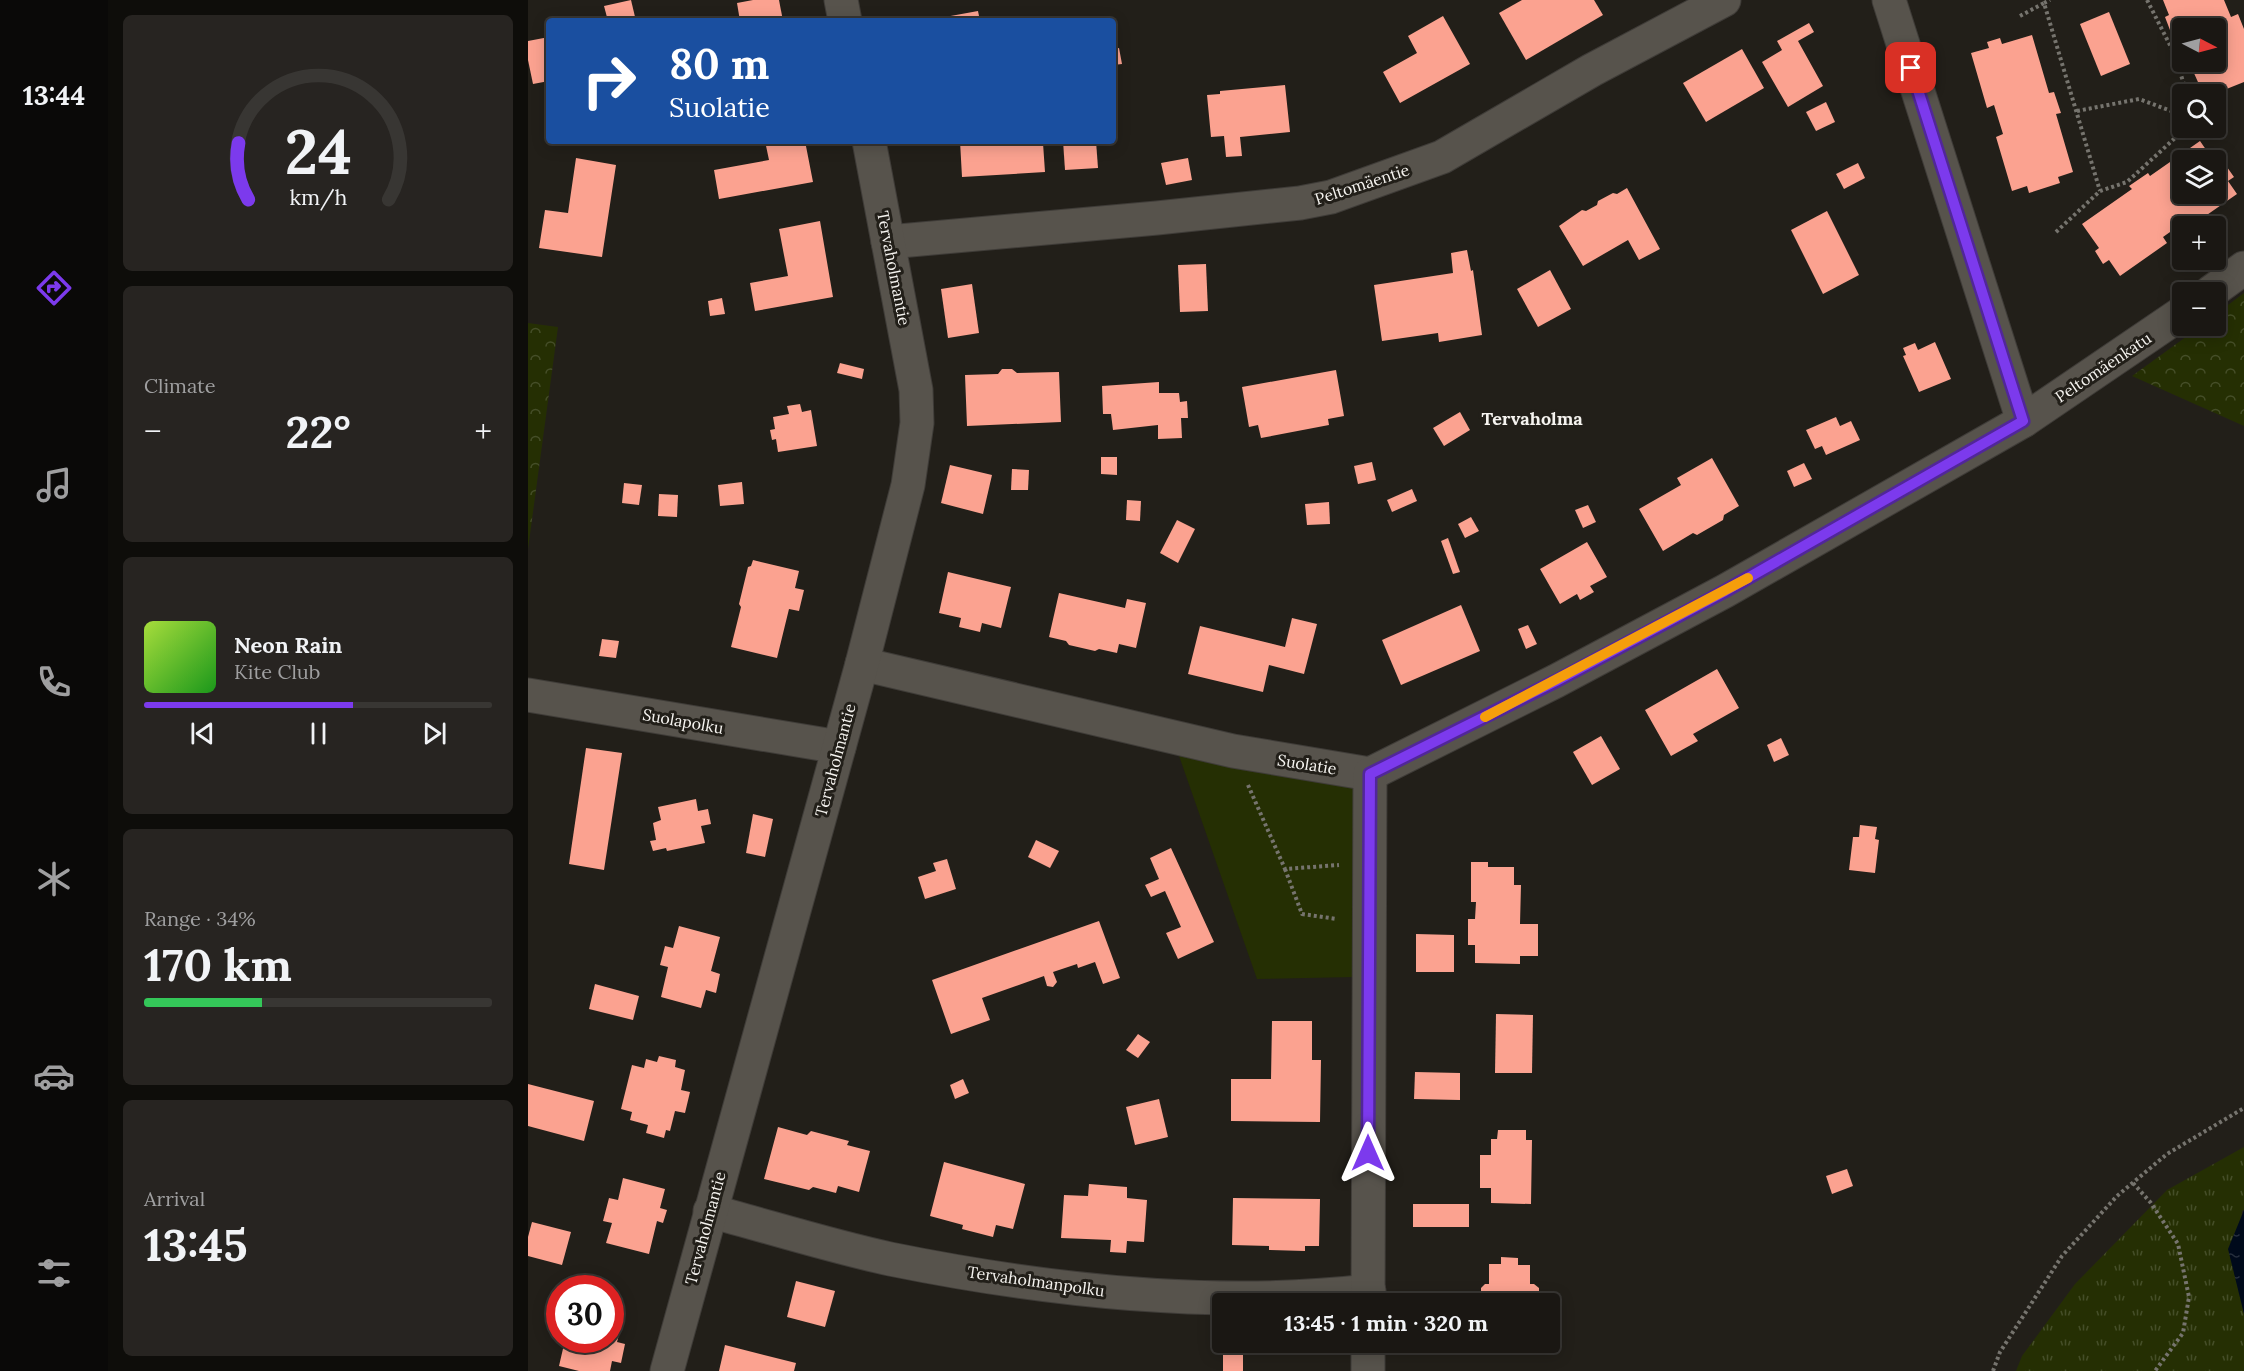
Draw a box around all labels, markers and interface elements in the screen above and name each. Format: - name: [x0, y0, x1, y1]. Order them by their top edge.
- north arrow: [2172, 18, 2226, 72]
- map controls: [2172, 18, 2226, 336]
- text: 80 m: [669, 37, 769, 91]
- icon: right: [570, 42, 648, 120]
- pin: [1885, 42, 1936, 93]
- icon: arrive: [1894, 51, 1927, 84]
- text: 13:44: [23, 78, 85, 112]
- button: search: [2172, 84, 2226, 138]
- text: Suolatie: [669, 90, 770, 124]
- text: 24: [284, 111, 352, 191]
- button: layers: [2172, 150, 2226, 204]
- street label: Peltomäentie: [1312, 159, 1412, 209]
- text: km/h: [289, 183, 347, 211]
- street label: Tervaholmantie: [873, 209, 915, 327]
- button: +: [2172, 216, 2226, 270]
- icon: directions: [33, 267, 75, 309]
- button: −: [2172, 282, 2226, 336]
- street label: Peltomäenkatu: [2051, 327, 2155, 406]
- text: Climate: [144, 373, 216, 398]
- text: 22°: [285, 403, 351, 460]
- district label: Tervaholma: [1481, 407, 1583, 430]
- text: −: [144, 410, 162, 452]
- text: +: [474, 410, 492, 452]
- icon: music: [33, 464, 75, 506]
- text: Neon Rain: [234, 631, 342, 659]
- text: Kite Club: [234, 659, 320, 684]
- icon: phone: [33, 661, 75, 703]
- street label: Tervaholmantie: [810, 701, 860, 819]
- street label: Suolapolku: [641, 704, 726, 738]
- icon: previous: [186, 717, 219, 750]
- icon: pause: [302, 717, 335, 750]
- icon: next: [418, 717, 451, 750]
- street label: Suolatie: [1276, 749, 1338, 779]
- icon: climate: [33, 858, 75, 900]
- text: Range · 34%: [144, 906, 256, 931]
- text: 170 km: [144, 936, 292, 993]
- icon: car: [33, 1055, 75, 1097]
- position arrow: [1336, 1121, 1400, 1185]
- street label: Tervaholmantie: [680, 1169, 730, 1287]
- text: Arrival: [144, 1186, 205, 1211]
- text: 13:45: [144, 1216, 248, 1273]
- icon: filters: [33, 1252, 75, 1294]
- street label: Tervaholmanpolku: [966, 1261, 1106, 1301]
- speed limit sign: 30: [546, 1275, 624, 1353]
- text: 13:45 · 1 min · 320 m: [1284, 1309, 1488, 1337]

